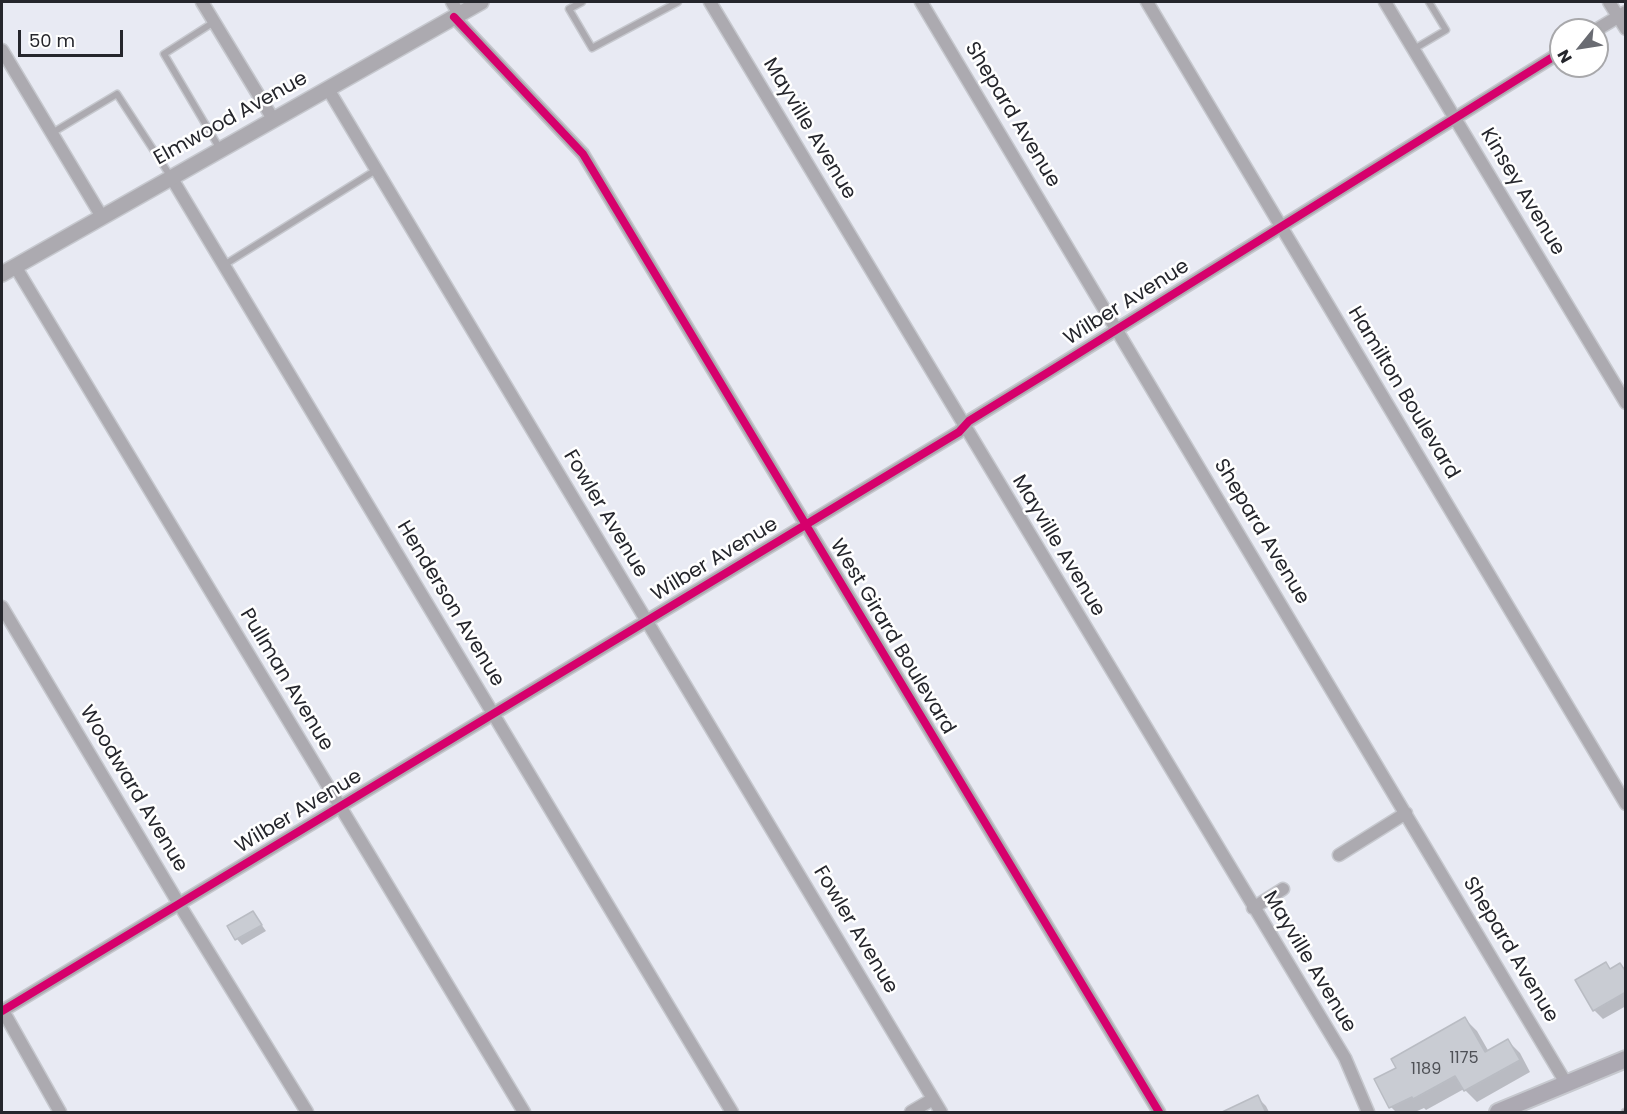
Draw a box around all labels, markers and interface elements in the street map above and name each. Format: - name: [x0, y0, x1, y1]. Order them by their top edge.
- scale bar: [21, 18, 126, 56]
- north arrow: [1549, 18, 1609, 78]
- text: 50 m: [29, 28, 75, 53]
- street label: Shepard Avenue: [959, 38, 1065, 192]
- text: N: [1552, 45, 1578, 67]
- street label: Mayville Avenue: [757, 54, 861, 204]
- street label: Elmwood Avenue: [150, 67, 312, 171]
- street label: Kinsey Avenue: [1475, 124, 1569, 260]
- street label: Wilber Avenue: [1060, 255, 1194, 351]
- street label: Hamilton Boulevard: [1342, 302, 1464, 484]
- street label: Fowler Avenue: [558, 446, 652, 582]
- street label: Shepard Avenue: [1208, 455, 1314, 609]
- street label: Mayville Avenue: [1006, 471, 1110, 621]
- street label: Wilber Avenue: [647, 513, 783, 607]
- street label: Henderson Avenue: [391, 517, 509, 691]
- street label: West Girard Boulevard: [824, 535, 960, 739]
- street label: Pullman Avenue: [234, 605, 338, 755]
- street label: Woodward Avenue: [74, 701, 192, 877]
- street label: Wilber Avenue: [231, 765, 367, 859]
- street label: Fowler Avenue: [808, 862, 902, 998]
- street label: Shepard Avenue: [1457, 873, 1563, 1027]
- street label: Mayville Avenue: [1257, 887, 1361, 1037]
- house number: 1175: [1449, 1049, 1479, 1069]
- house number: 1189: [1411, 1060, 1441, 1080]

